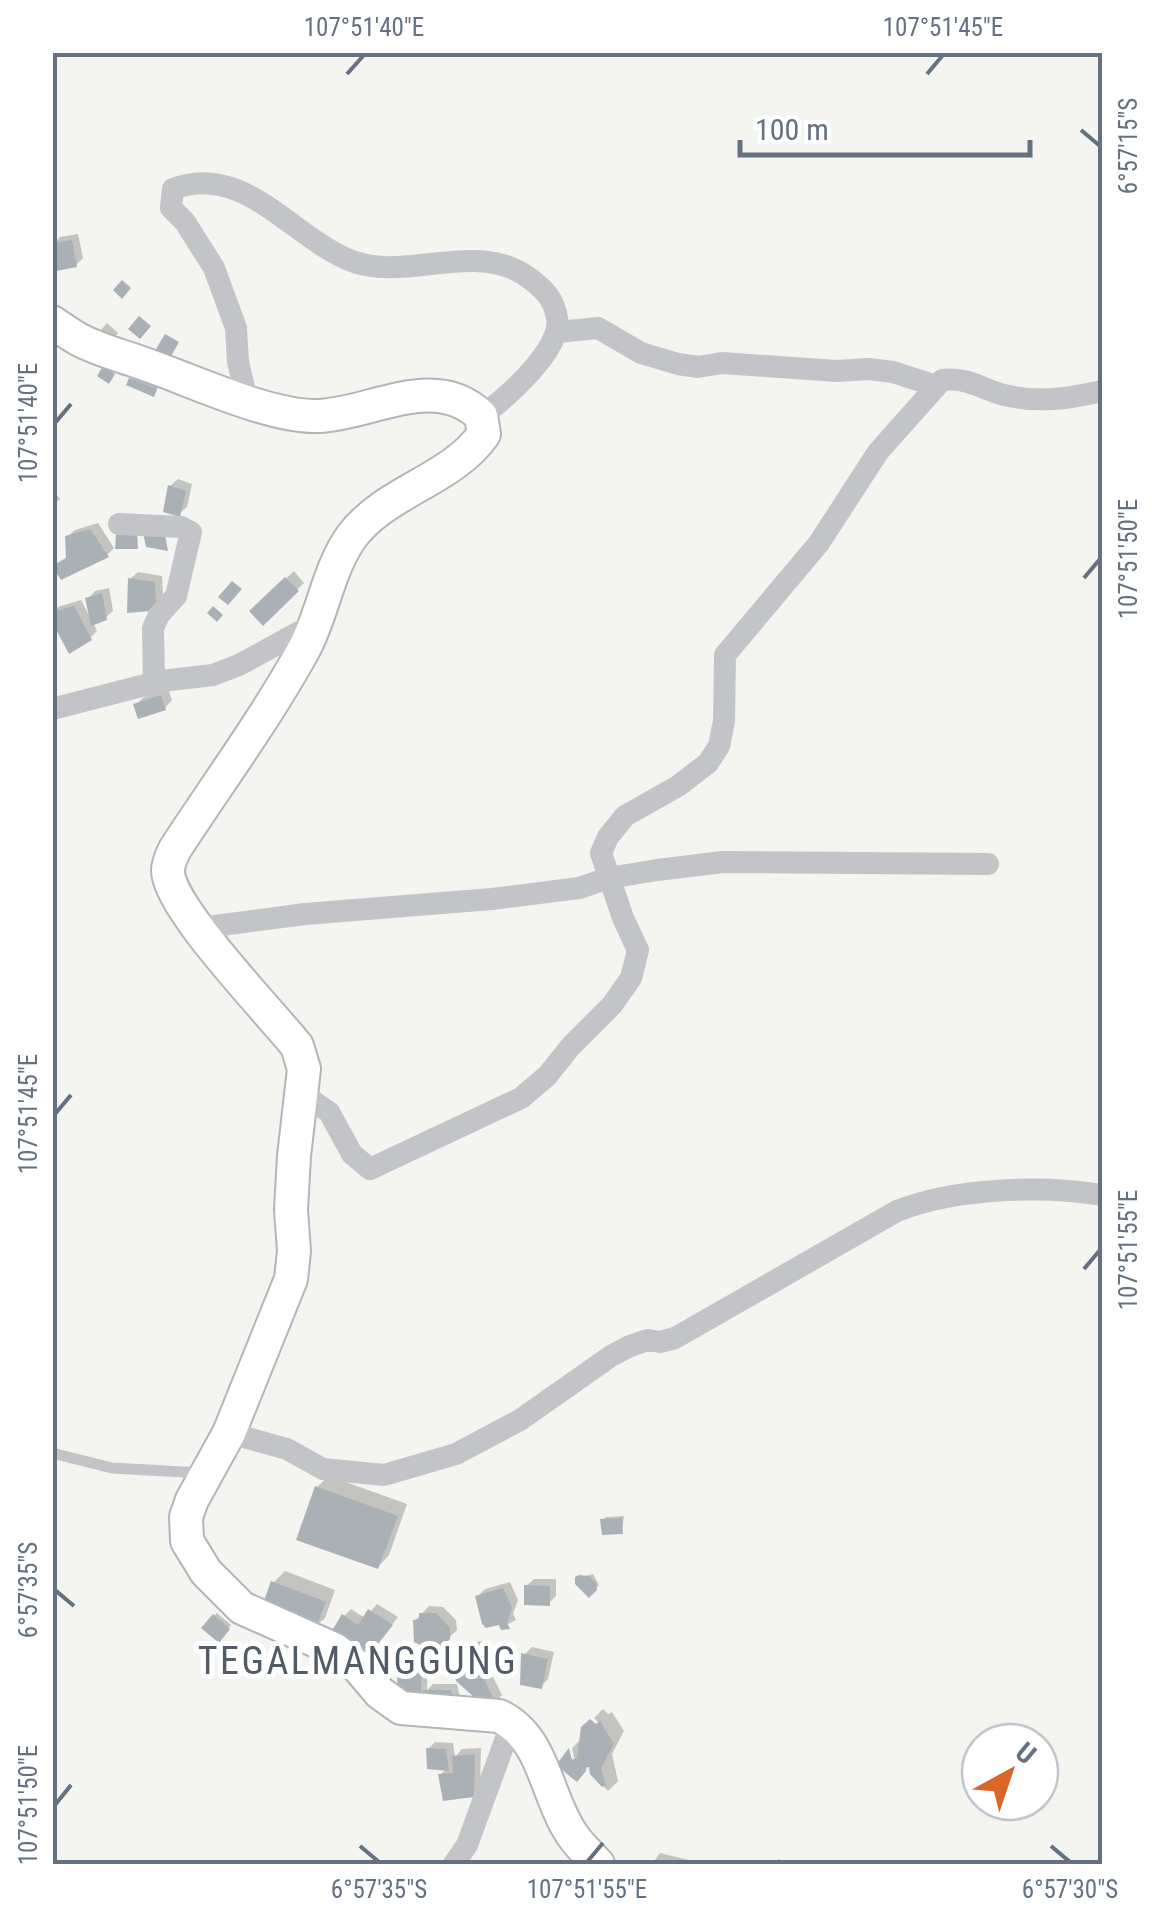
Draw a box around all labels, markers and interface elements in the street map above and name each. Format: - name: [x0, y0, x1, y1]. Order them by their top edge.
- text: 107°51'40"E: [304, 13, 424, 42]
- text: 107°51'45"E: [883, 13, 1003, 42]
- scale bar: [740, 95, 1030, 157]
- text: 6°57'15"S: [1114, 98, 1143, 194]
- text: 100 m: [755, 112, 829, 147]
- text: 107°51'40"E: [14, 363, 43, 483]
- text: 107°51'50"E: [1114, 499, 1143, 619]
- text: 107°51'45"E: [14, 1054, 43, 1174]
- text: 107°51'55"E: [1114, 1190, 1143, 1310]
- text: 6°57'35"S: [14, 1542, 43, 1638]
- district label: TEGALMANGGUNG: [198, 1639, 518, 1683]
- north arrow: [960, 1722, 1060, 1822]
- text: U: [1009, 1735, 1042, 1771]
- text: 107°51'50"E: [14, 1745, 43, 1865]
- text: 6°57'35"S: [331, 1875, 427, 1904]
- text: 107°51'55"E: [527, 1875, 647, 1904]
- text: 6°57'30"S: [1022, 1875, 1118, 1904]

